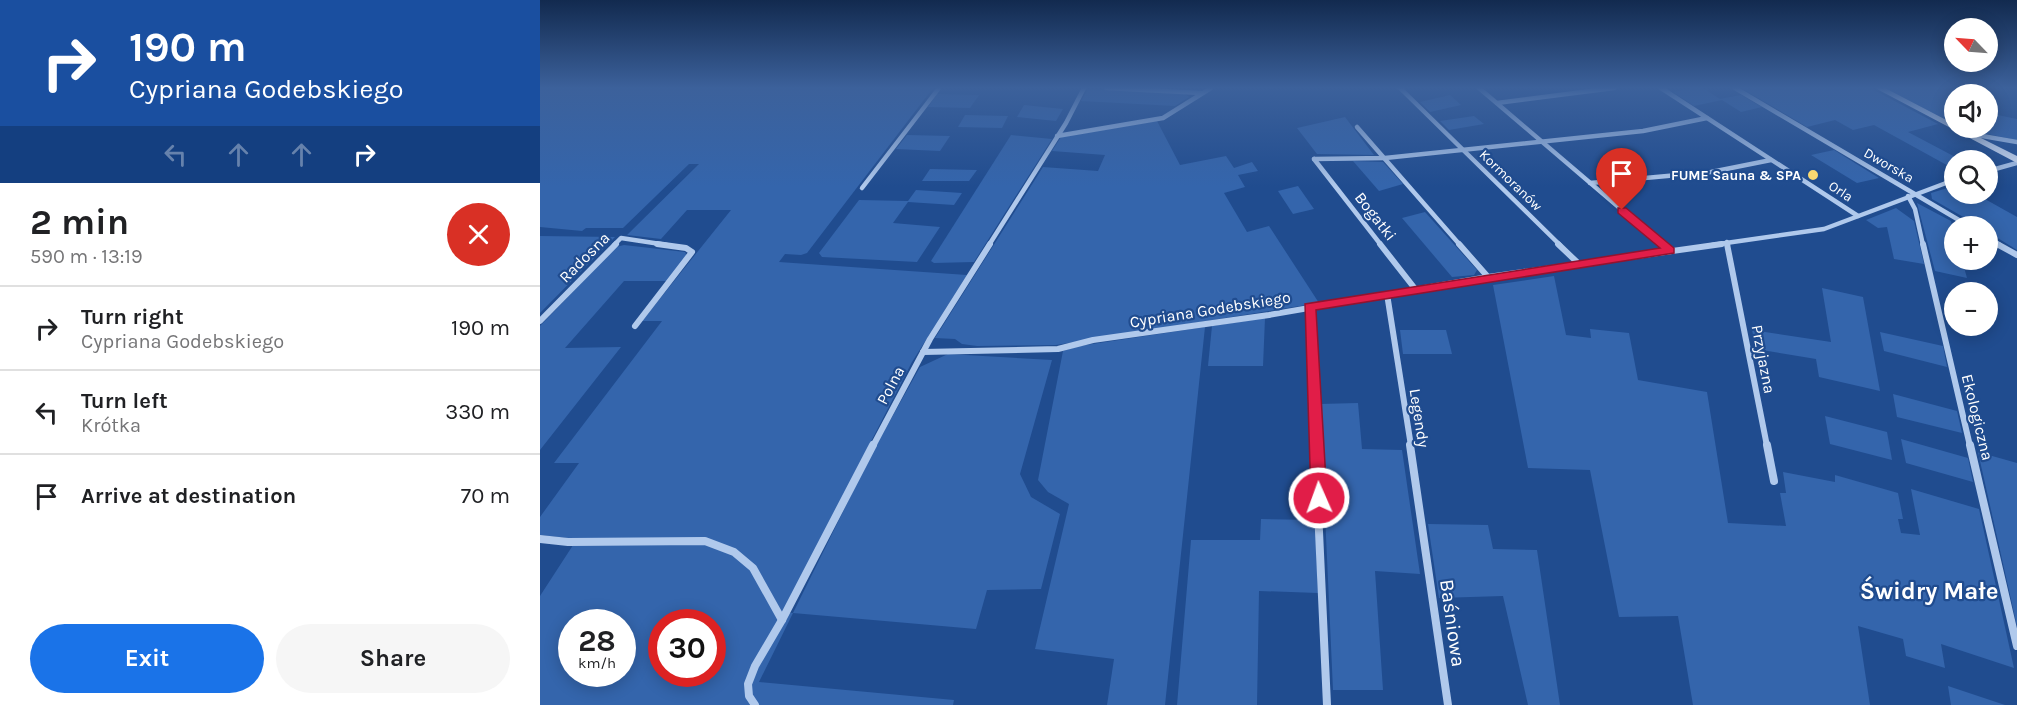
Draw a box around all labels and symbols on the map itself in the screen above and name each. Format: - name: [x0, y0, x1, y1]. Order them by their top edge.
- north arrow: [1944, 18, 1998, 72]
- street label: Dworska: [1861, 144, 1917, 187]
- street label: Kormoranów: [1476, 146, 1546, 215]
- pin: [1596, 148, 1647, 210]
- place label: FUME Sauna & SPA: [1671, 167, 1801, 184]
- marker: FUME Sauna & SPA: [1806, 168, 1820, 182]
- street label: Orla: [1825, 177, 1856, 206]
- street label: Bogatki: [1351, 188, 1400, 244]
- street label: Radosna: [555, 228, 614, 287]
- street label: Cypriana Godebskiego: [1128, 287, 1292, 332]
- street label: Przyjazna: [1748, 323, 1779, 395]
- street label: Polna: [873, 363, 908, 408]
- street label: Ekologiczna: [1958, 372, 1997, 462]
- street label: Legendy: [1405, 387, 1434, 450]
- position arrow: [1287, 466, 1351, 530]
- district label: Świdry Małe: [1860, 576, 1998, 605]
- street label: Baśniowa: [1435, 578, 1470, 668]
- speed limit sign: 30: [648, 609, 726, 687]

